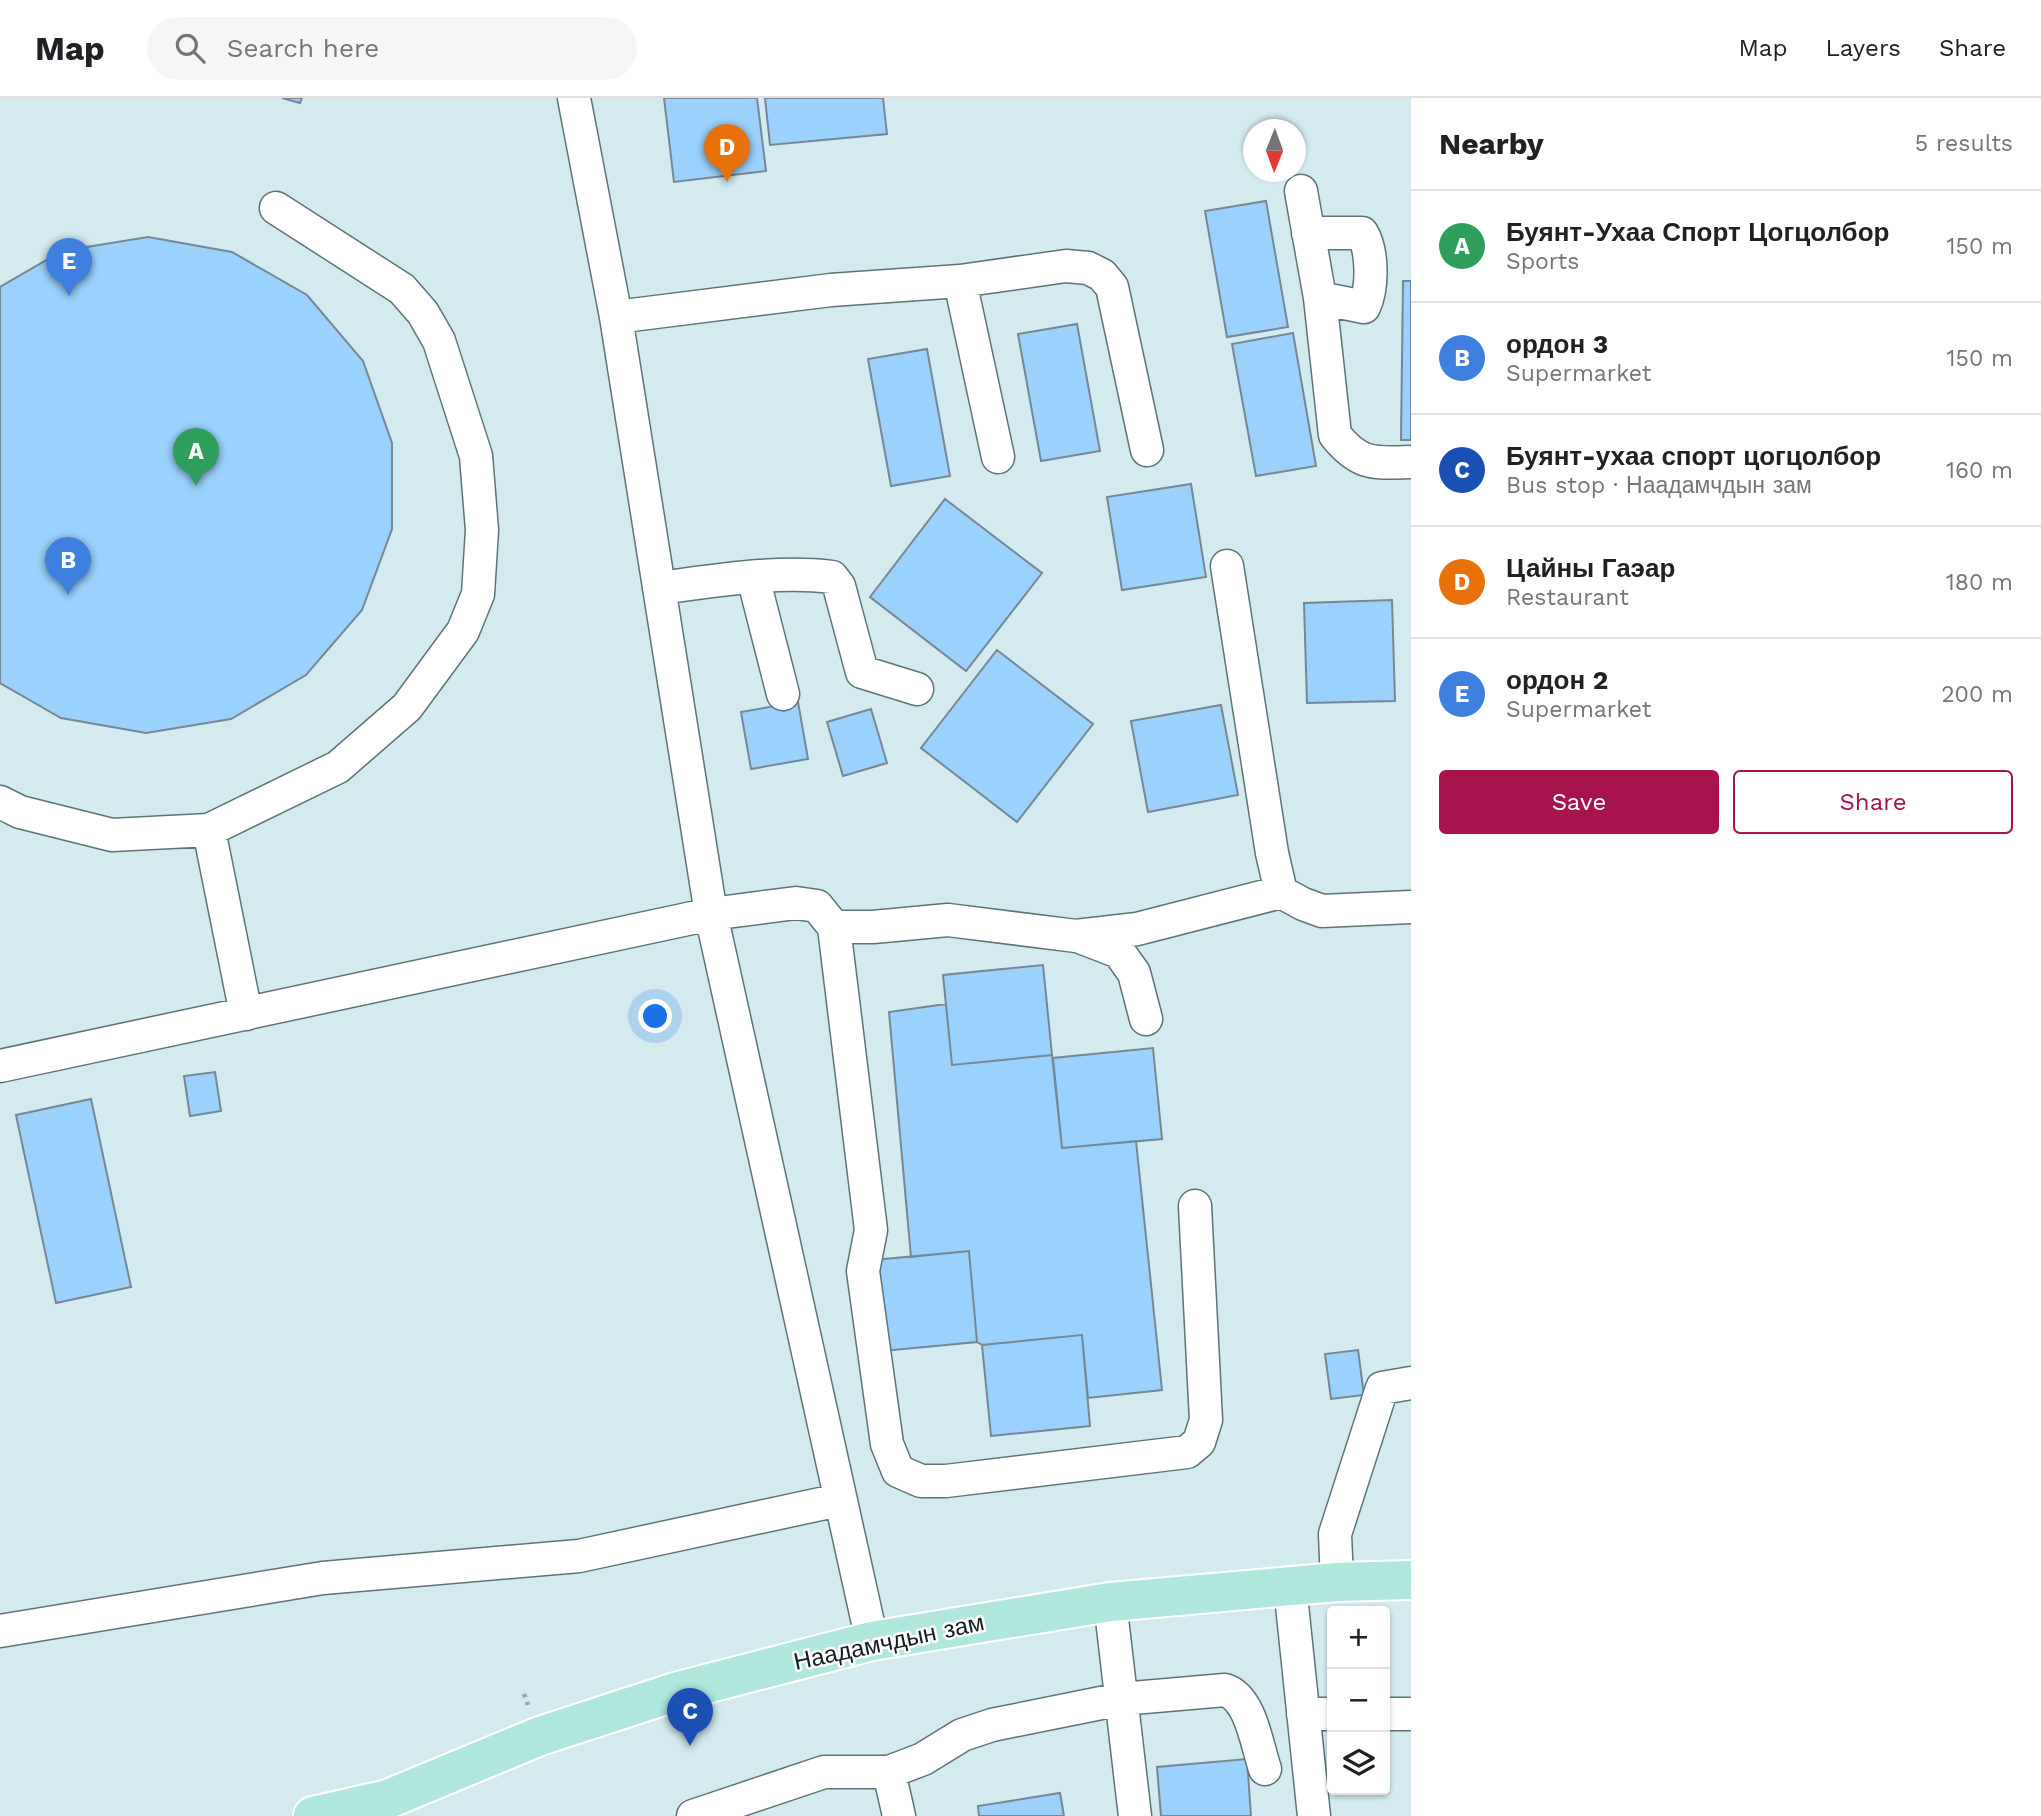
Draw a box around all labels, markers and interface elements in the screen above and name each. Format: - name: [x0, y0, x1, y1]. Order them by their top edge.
- search box: [147, 17, 637, 80]
- text: Map: [35, 29, 105, 68]
- icon: search: [171, 29, 209, 67]
- text: Search here: [227, 33, 379, 63]
- text: Map: [1739, 34, 1787, 62]
- text: Layers: [1825, 34, 1901, 62]
- text: Share: [1939, 34, 2006, 62]
- north arrow: [1243, 119, 1306, 182]
- pin: D: [704, 124, 750, 182]
- text: Nearby: [1439, 126, 1544, 161]
- text: 5 results: [1915, 130, 2013, 157]
- text: Буянт-Ухаа Спорт Цогцолбор: [1506, 217, 1889, 247]
- text: A: [1454, 233, 1470, 260]
- text: 150 m: [1947, 233, 2013, 260]
- pin: E: [46, 238, 92, 296]
- text: Sports: [1506, 248, 1579, 275]
- text: ордон 3: [1506, 329, 1608, 359]
- text: B: [1454, 345, 1470, 372]
- text: 150 m: [1947, 345, 2013, 372]
- text: Supermarket: [1506, 360, 1651, 387]
- pin: A: [173, 428, 219, 486]
- text: Буянт-ухаа спорт цогцолбор: [1506, 441, 1881, 471]
- text: C: [1454, 457, 1470, 484]
- text: 160 m: [1946, 457, 2013, 484]
- text: Bus stop · Наадамчдын зам: [1506, 472, 1812, 499]
- pin: B: [45, 537, 91, 595]
- text: Цайны Гаэар: [1506, 553, 1675, 583]
- text: D: [1454, 569, 1470, 596]
- text: 180 m: [1946, 569, 2013, 596]
- text: Restaurant: [1506, 584, 1629, 611]
- text: ордон 2: [1506, 665, 1608, 695]
- text: E: [1455, 681, 1469, 708]
- text: 200 m: [1941, 681, 2013, 708]
- text: Supermarket: [1506, 696, 1651, 723]
- button: Save: [1439, 770, 1719, 834]
- button: Share: [1733, 770, 2013, 834]
- your location: [638, 999, 672, 1033]
- map controls: [1327, 1606, 1390, 1795]
- button: +: [1327, 1606, 1390, 1669]
- street label: Наадамчдын зам: [791, 1608, 987, 1676]
- button: −: [1327, 1669, 1390, 1732]
- pin: C: [667, 1688, 713, 1746]
- button: layers: [1327, 1732, 1390, 1795]

